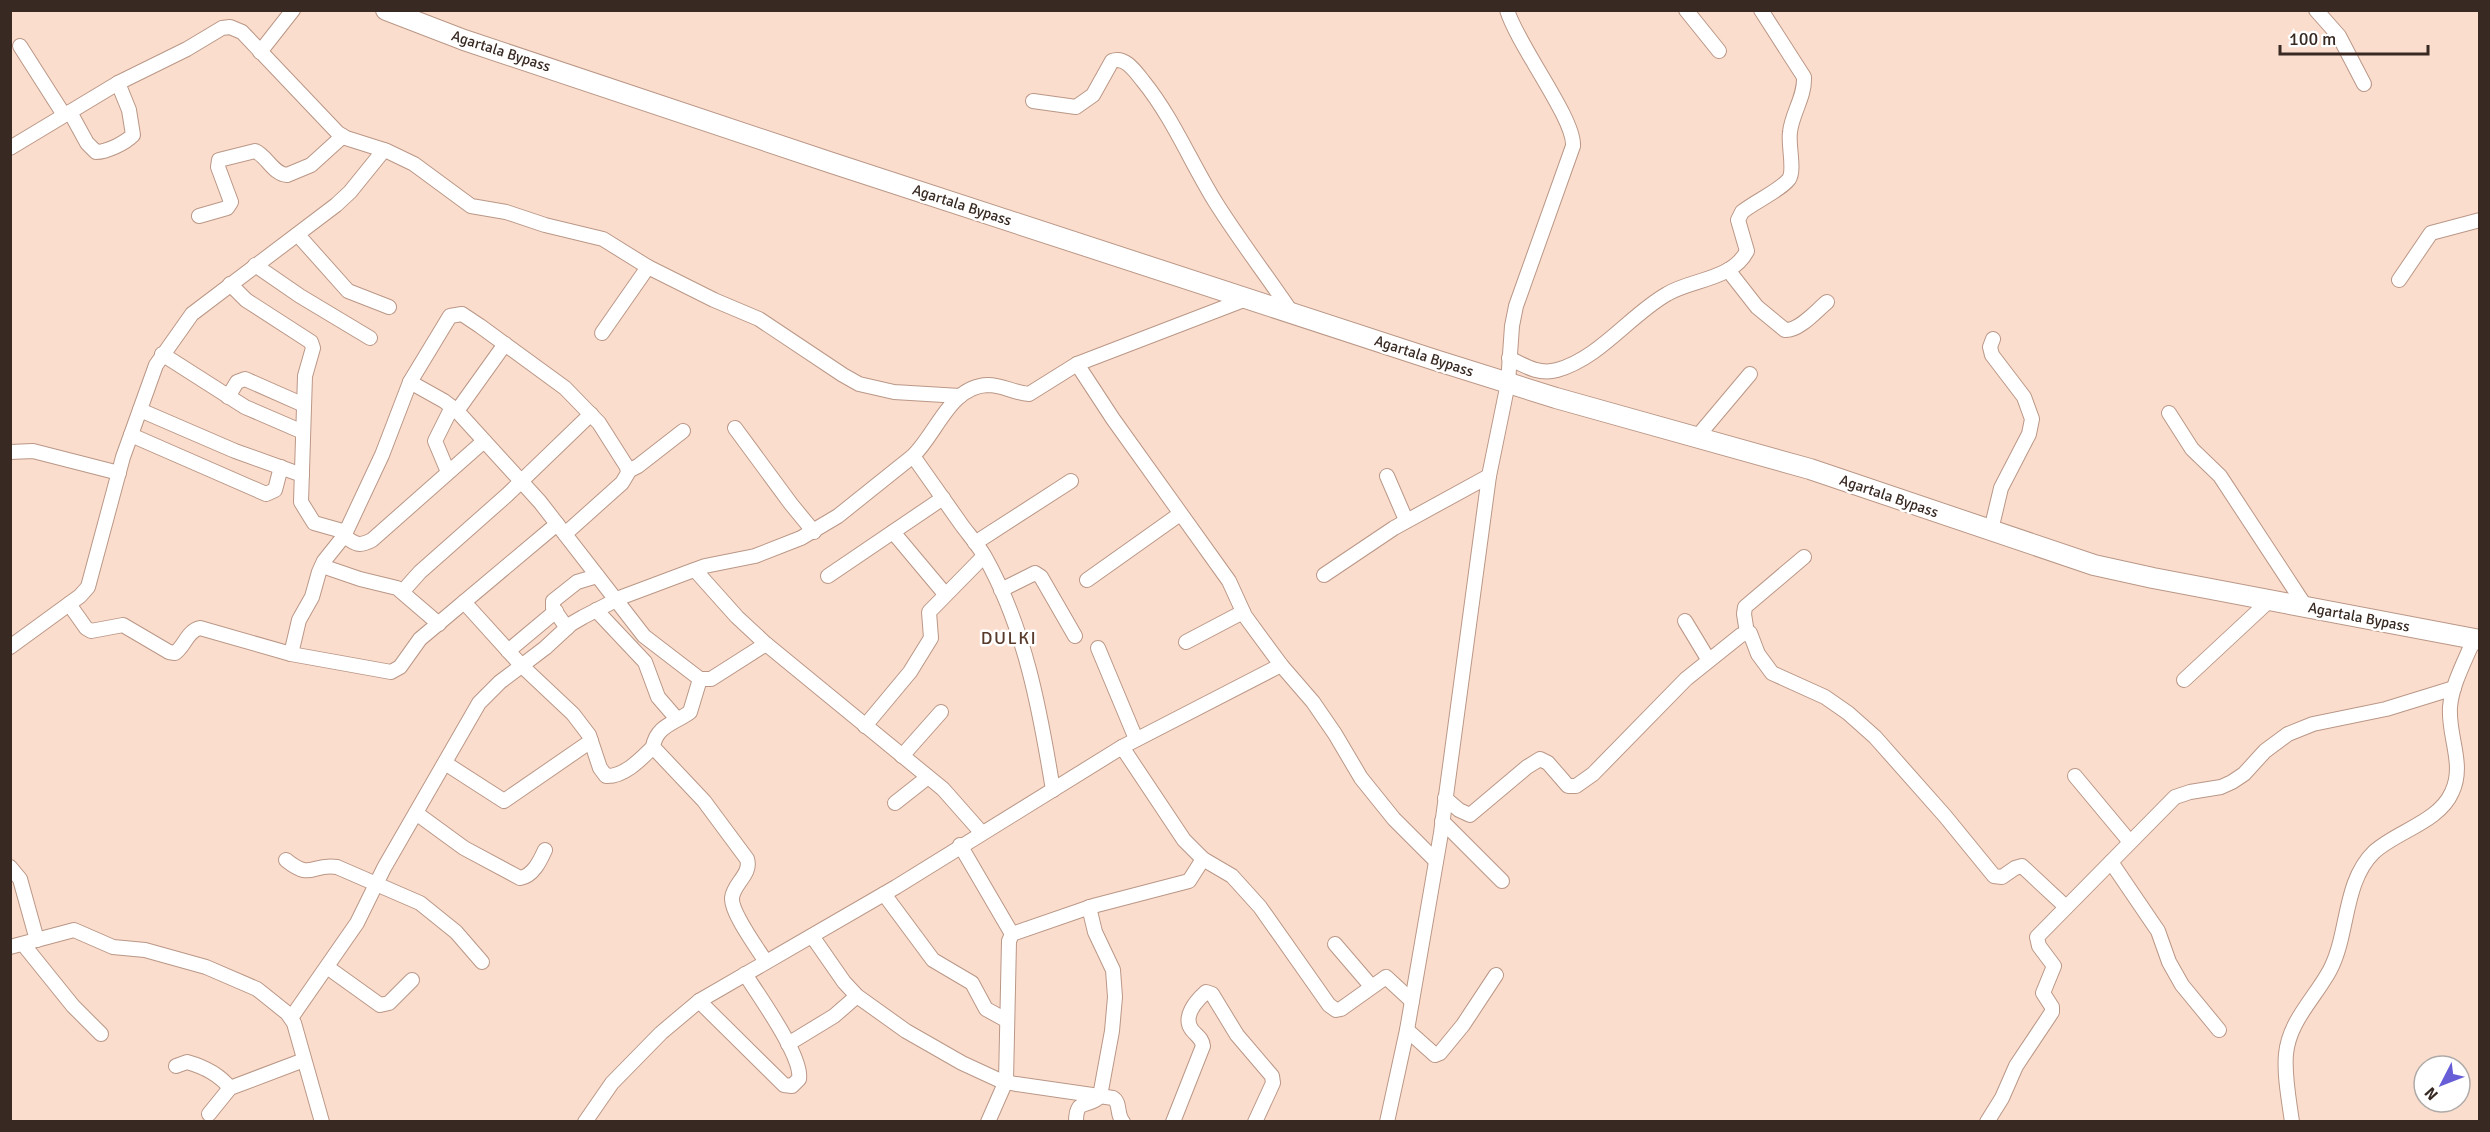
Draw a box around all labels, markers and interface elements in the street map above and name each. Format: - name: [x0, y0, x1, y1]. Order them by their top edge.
- scale bar: [2280, 18, 2428, 56]
- street label: Agartala Bypass: [449, 26, 553, 76]
- text: 100 m: [2289, 28, 2336, 50]
- street label: Agartala Bypass: [910, 180, 1014, 230]
- street label: Agartala Bypass: [1372, 331, 1476, 381]
- street label: Agartala Bypass: [1837, 471, 1941, 521]
- street label: Agartala Bypass: [2307, 598, 2412, 636]
- district label: DULKI: [981, 627, 1037, 649]
- north arrow: [2412, 1054, 2472, 1114]
- text: N: [2420, 1083, 2443, 1104]

